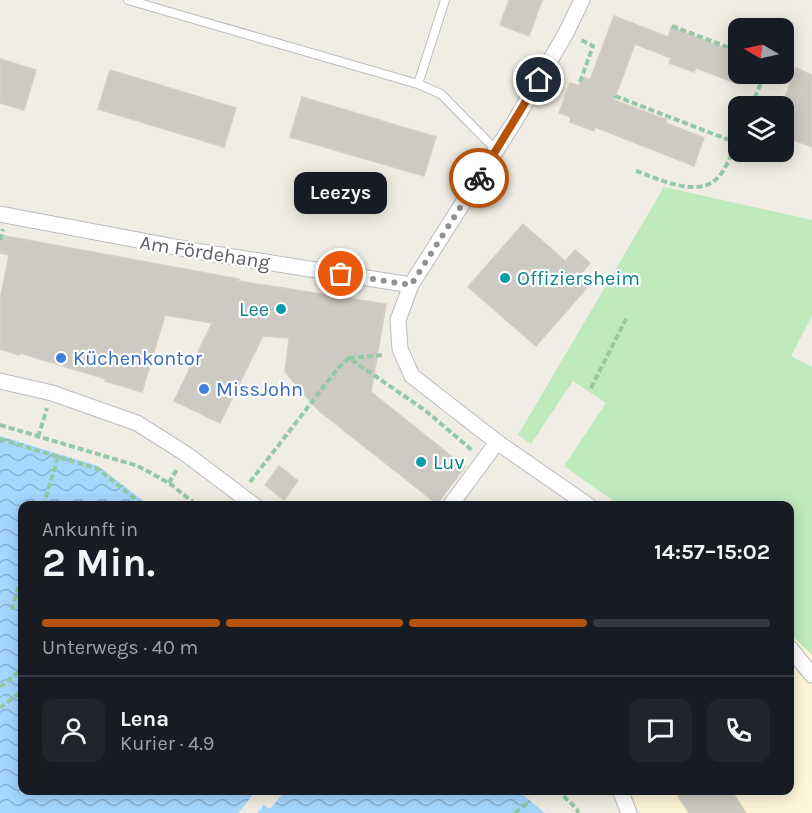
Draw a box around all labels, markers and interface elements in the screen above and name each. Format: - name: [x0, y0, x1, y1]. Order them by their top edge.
- north arrow: [728, 18, 794, 84]
- map controls: [728, 18, 794, 162]
- pin: [513, 54, 564, 105]
- icon: home: [522, 63, 555, 96]
- button: layers: [728, 96, 794, 162]
- courier: [449, 148, 509, 208]
- icon: bike: [463, 162, 496, 195]
- callout: Leezys: [294, 172, 388, 214]
- text: Leezys: [310, 181, 371, 204]
- street label: Am Fördehang: [138, 231, 272, 274]
- pin: [315, 248, 366, 299]
- icon: bag: [324, 257, 357, 290]
- place label: Offiziersheim: [517, 267, 640, 290]
- marker: Offiziersheim: [498, 271, 512, 285]
- place label: Lee: [239, 298, 269, 321]
- marker: Lee: [274, 302, 288, 316]
- place label: Küchenkontor: [73, 347, 203, 370]
- marker: Küchenkontor: [54, 351, 68, 365]
- place label: MissJohn: [216, 378, 303, 401]
- marker: MissJohn: [197, 382, 211, 396]
- place label: Luv: [433, 451, 465, 474]
- marker: Luv: [414, 455, 428, 469]
- text: Ankunft in: [42, 518, 138, 541]
- text: 14:57–15:02: [654, 539, 770, 565]
- text: 2 Min.: [42, 540, 155, 586]
- text: Unterwegs · 40 m: [42, 636, 198, 659]
- button: person: [42, 699, 105, 762]
- button: chat: [629, 699, 692, 762]
- button: phone: [707, 699, 770, 762]
- text: Lena: [120, 706, 169, 732]
- text: Kurier · 4.9: [120, 732, 214, 755]

